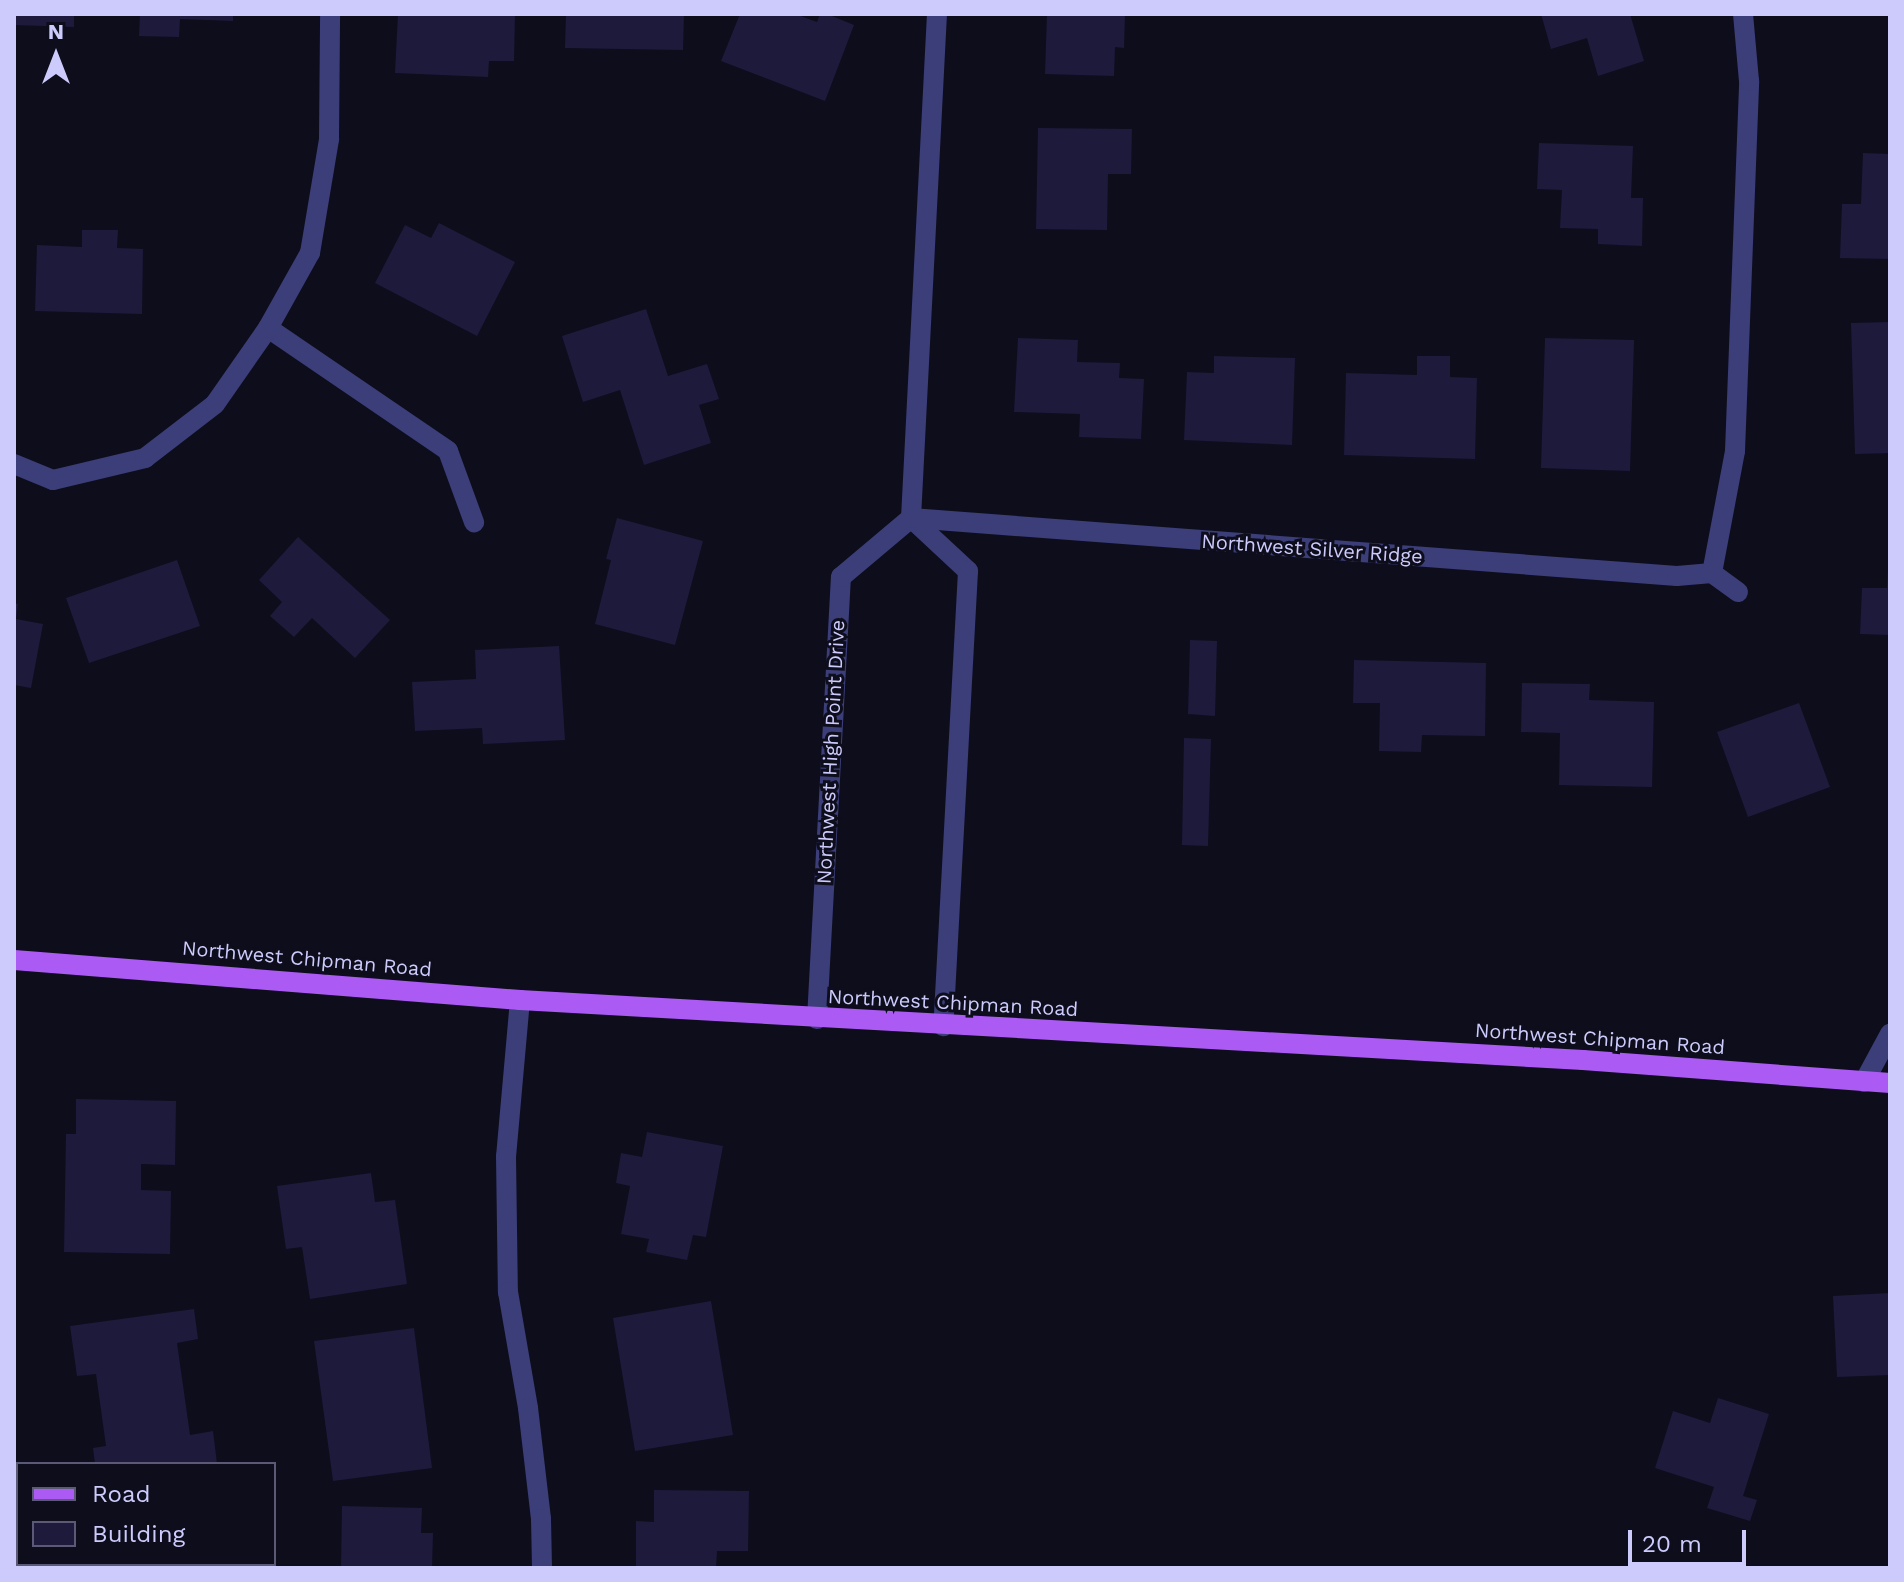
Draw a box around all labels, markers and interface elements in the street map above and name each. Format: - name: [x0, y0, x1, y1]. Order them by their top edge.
- north arrow: [16, 16, 96, 96]
- text: N: [48, 19, 64, 44]
- street label: Northwest Silver Ridge: [1200, 529, 1424, 569]
- street label: Northwest High Point Drive: [812, 619, 850, 885]
- street label: Northwest Chipman Road: [181, 936, 433, 982]
- street label: Northwest Chipman Road: [827, 984, 1079, 1022]
- street label: Northwest Chipman Road: [1474, 1018, 1726, 1060]
- legend: [16, 1462, 276, 1566]
- text: Road: [92, 1480, 151, 1508]
- scale bar: [1632, 1514, 1750, 1564]
- text: Building: [92, 1520, 185, 1548]
- text: 20 m: [1642, 1530, 1702, 1558]

